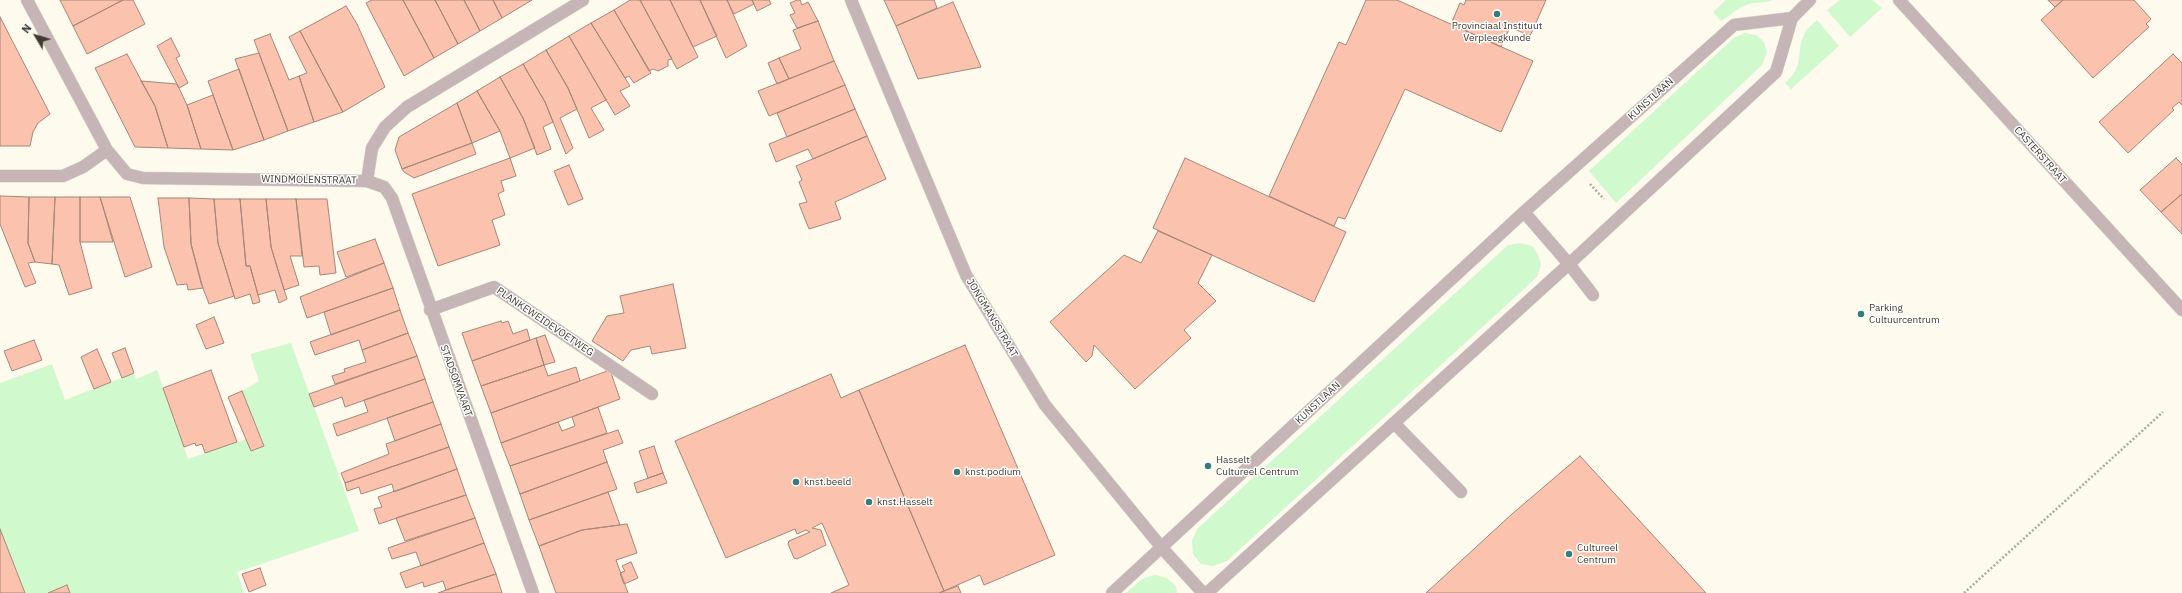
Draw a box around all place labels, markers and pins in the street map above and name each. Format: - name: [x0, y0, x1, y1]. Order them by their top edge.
- marker: Provinciaal Instituut Verpleegkunde: [1492, 9, 1502, 19]
- place label: Provinciaal Instituut Verpleegkunde: [1452, 20, 1542, 44]
- place label: Parking Cultuurcentrum: [1869, 302, 1940, 326]
- marker: Parking Cultuurcentrum: [1856, 309, 1866, 319]
- place label: Hasselt Cultureel Centrum: [1216, 454, 1298, 478]
- marker: Hasselt Cultureel Centrum: [1203, 461, 1213, 471]
- place label: knst.podium: [965, 466, 1021, 478]
- marker: knst.podium: [952, 467, 962, 477]
- place label: knst.beeld: [804, 476, 851, 488]
- marker: knst.beeld: [791, 477, 801, 487]
- place label: knst.Hasselt: [877, 496, 933, 508]
- marker: knst.Hasselt: [864, 497, 874, 507]
- place label: Cultureel Centrum: [1577, 542, 1618, 566]
- marker: Cultureel Centrum: [1564, 549, 1574, 559]

